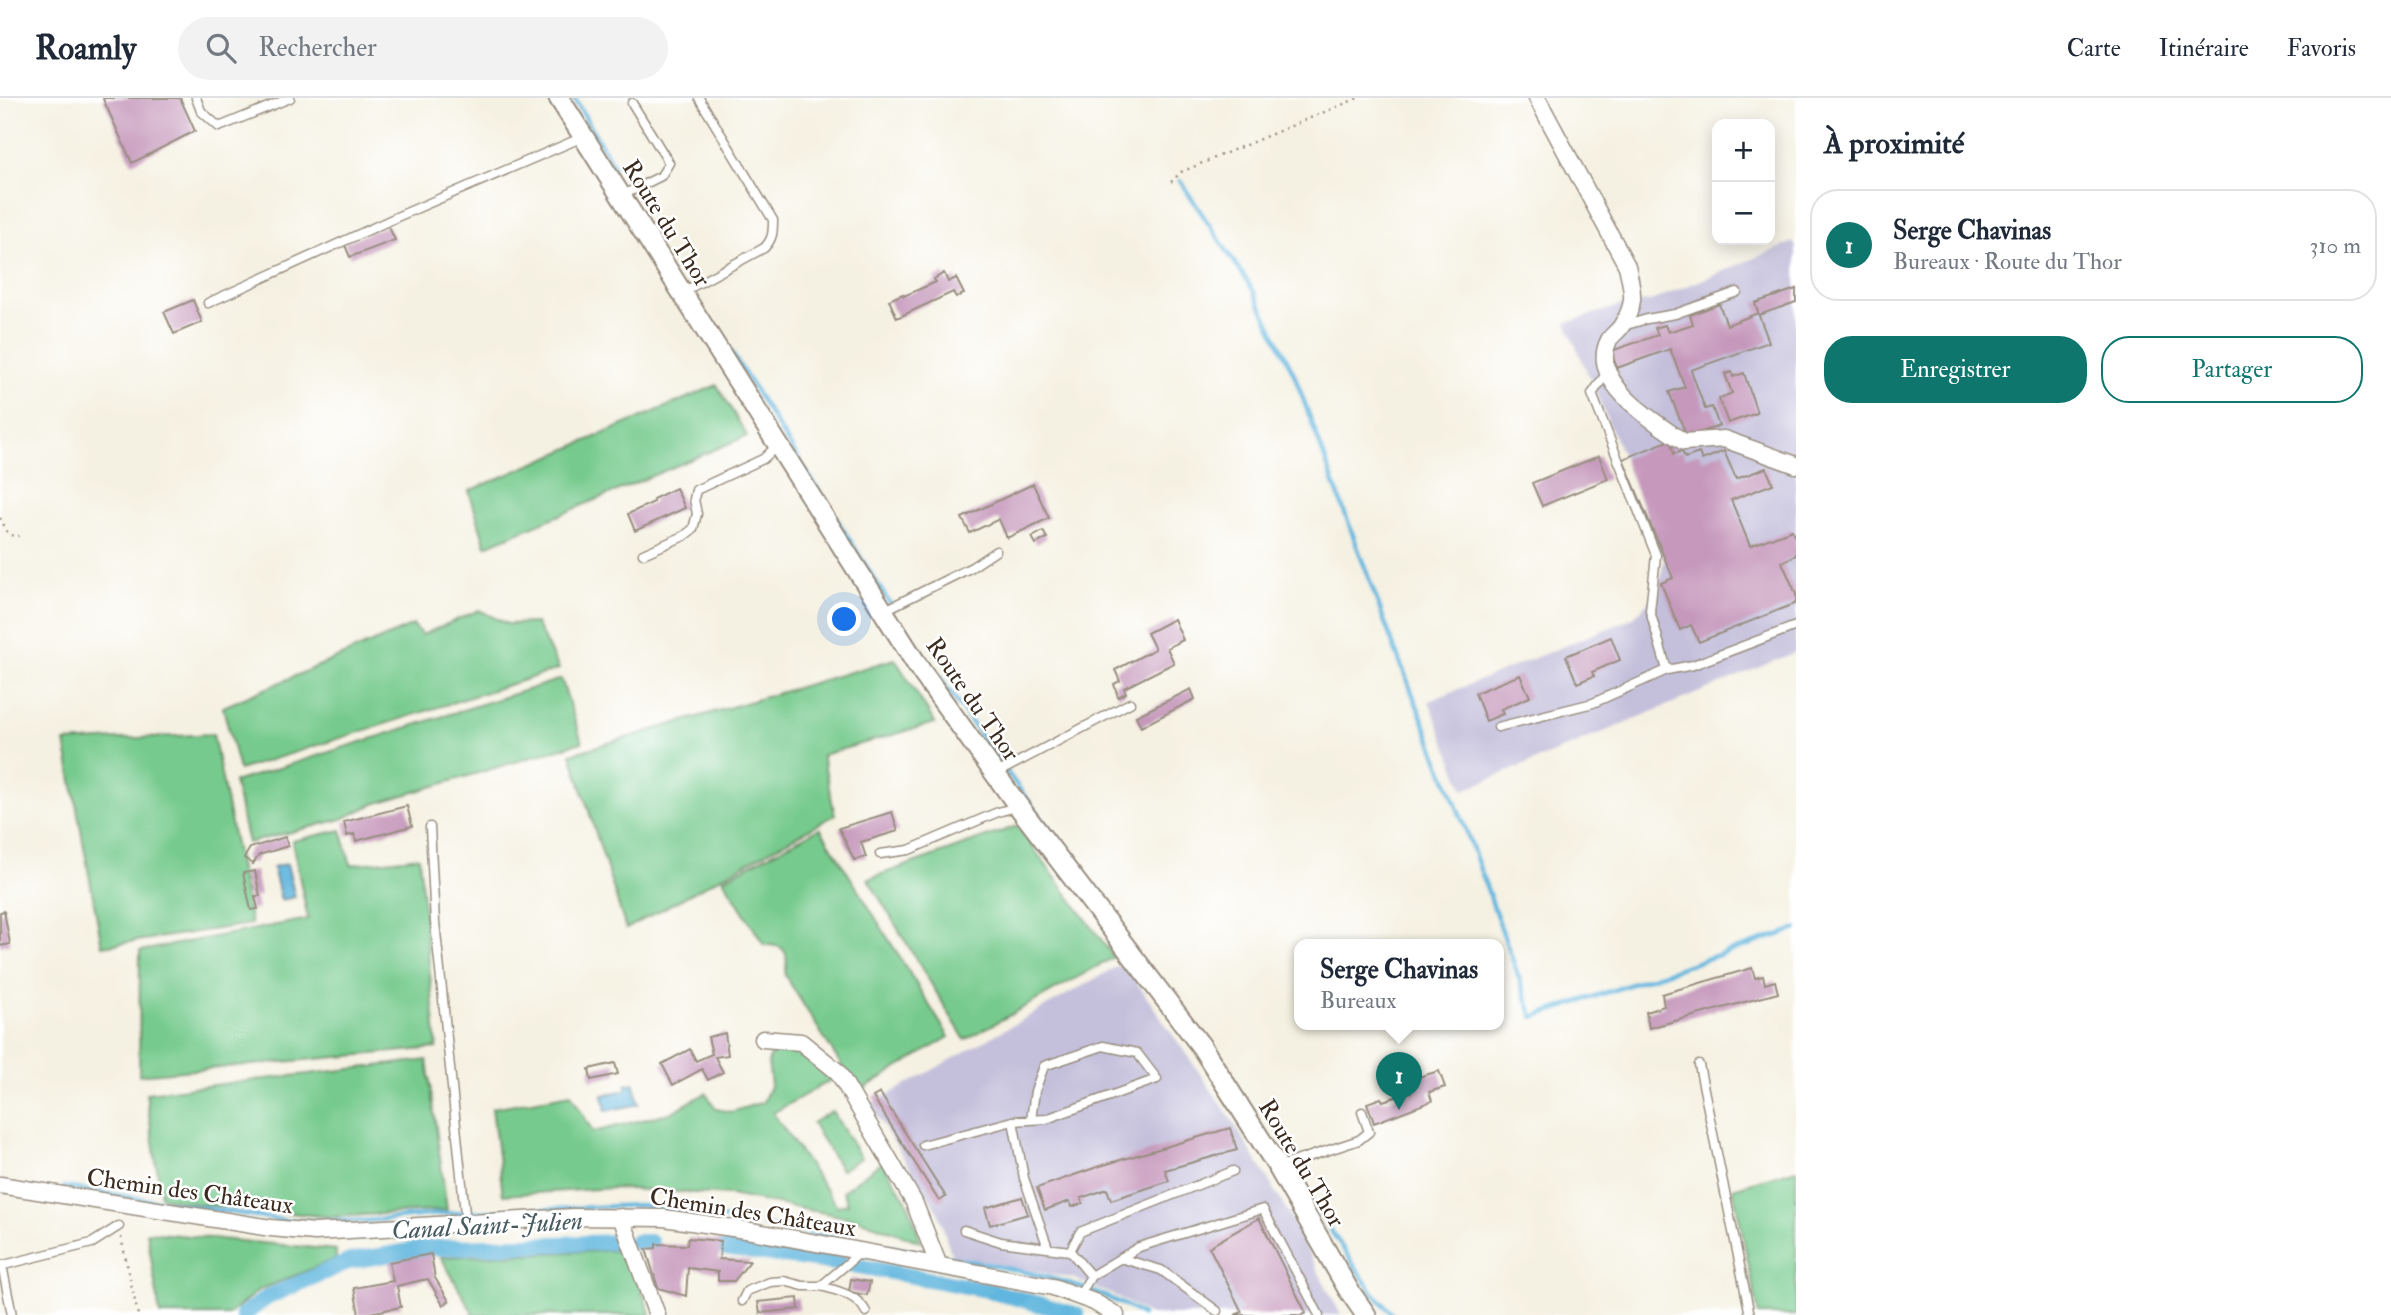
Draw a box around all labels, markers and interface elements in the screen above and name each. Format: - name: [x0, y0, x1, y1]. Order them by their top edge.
- search box: [178, 17, 668, 80]
- text: Roamly: [35, 28, 136, 69]
- icon: search: [202, 29, 240, 67]
- text: Rechercher: [258, 32, 377, 64]
- text: Carte: [2067, 33, 2121, 64]
- text: Itinéraire: [2159, 33, 2249, 64]
- text: Favoris: [2287, 33, 2356, 64]
- map controls: [1712, 119, 1775, 245]
- button: +: [1712, 119, 1775, 182]
- text: À proximité: [1824, 125, 1964, 162]
- street label: Route du Thor: [615, 154, 718, 293]
- button: −: [1712, 182, 1775, 245]
- text: Serge Chavinas: [1893, 215, 2051, 247]
- text: 1: [1845, 231, 1853, 260]
- text: 310 m: [2310, 231, 2361, 260]
- text: Bureaux · Route du Thor: [1893, 247, 2122, 276]
- button: Enregistrer: [1824, 336, 2087, 403]
- button: Partager: [2101, 336, 2363, 403]
- your location: [827, 602, 861, 636]
- street label: Route du Thor: [919, 631, 1027, 767]
- popup: [1294, 939, 1504, 1030]
- text: Serge Chavinas: [1320, 954, 1478, 986]
- text: Bureaux: [1320, 986, 1397, 1015]
- pin: 1: [1376, 1052, 1422, 1110]
- street label: Route du Thor: [1251, 1094, 1352, 1233]
- street label: Chemin des Châteaux: [85, 1162, 296, 1221]
- street label: Chemin des Châteaux: [648, 1181, 859, 1244]
- water label: Canal Saint-Julien: [390, 1205, 584, 1247]

